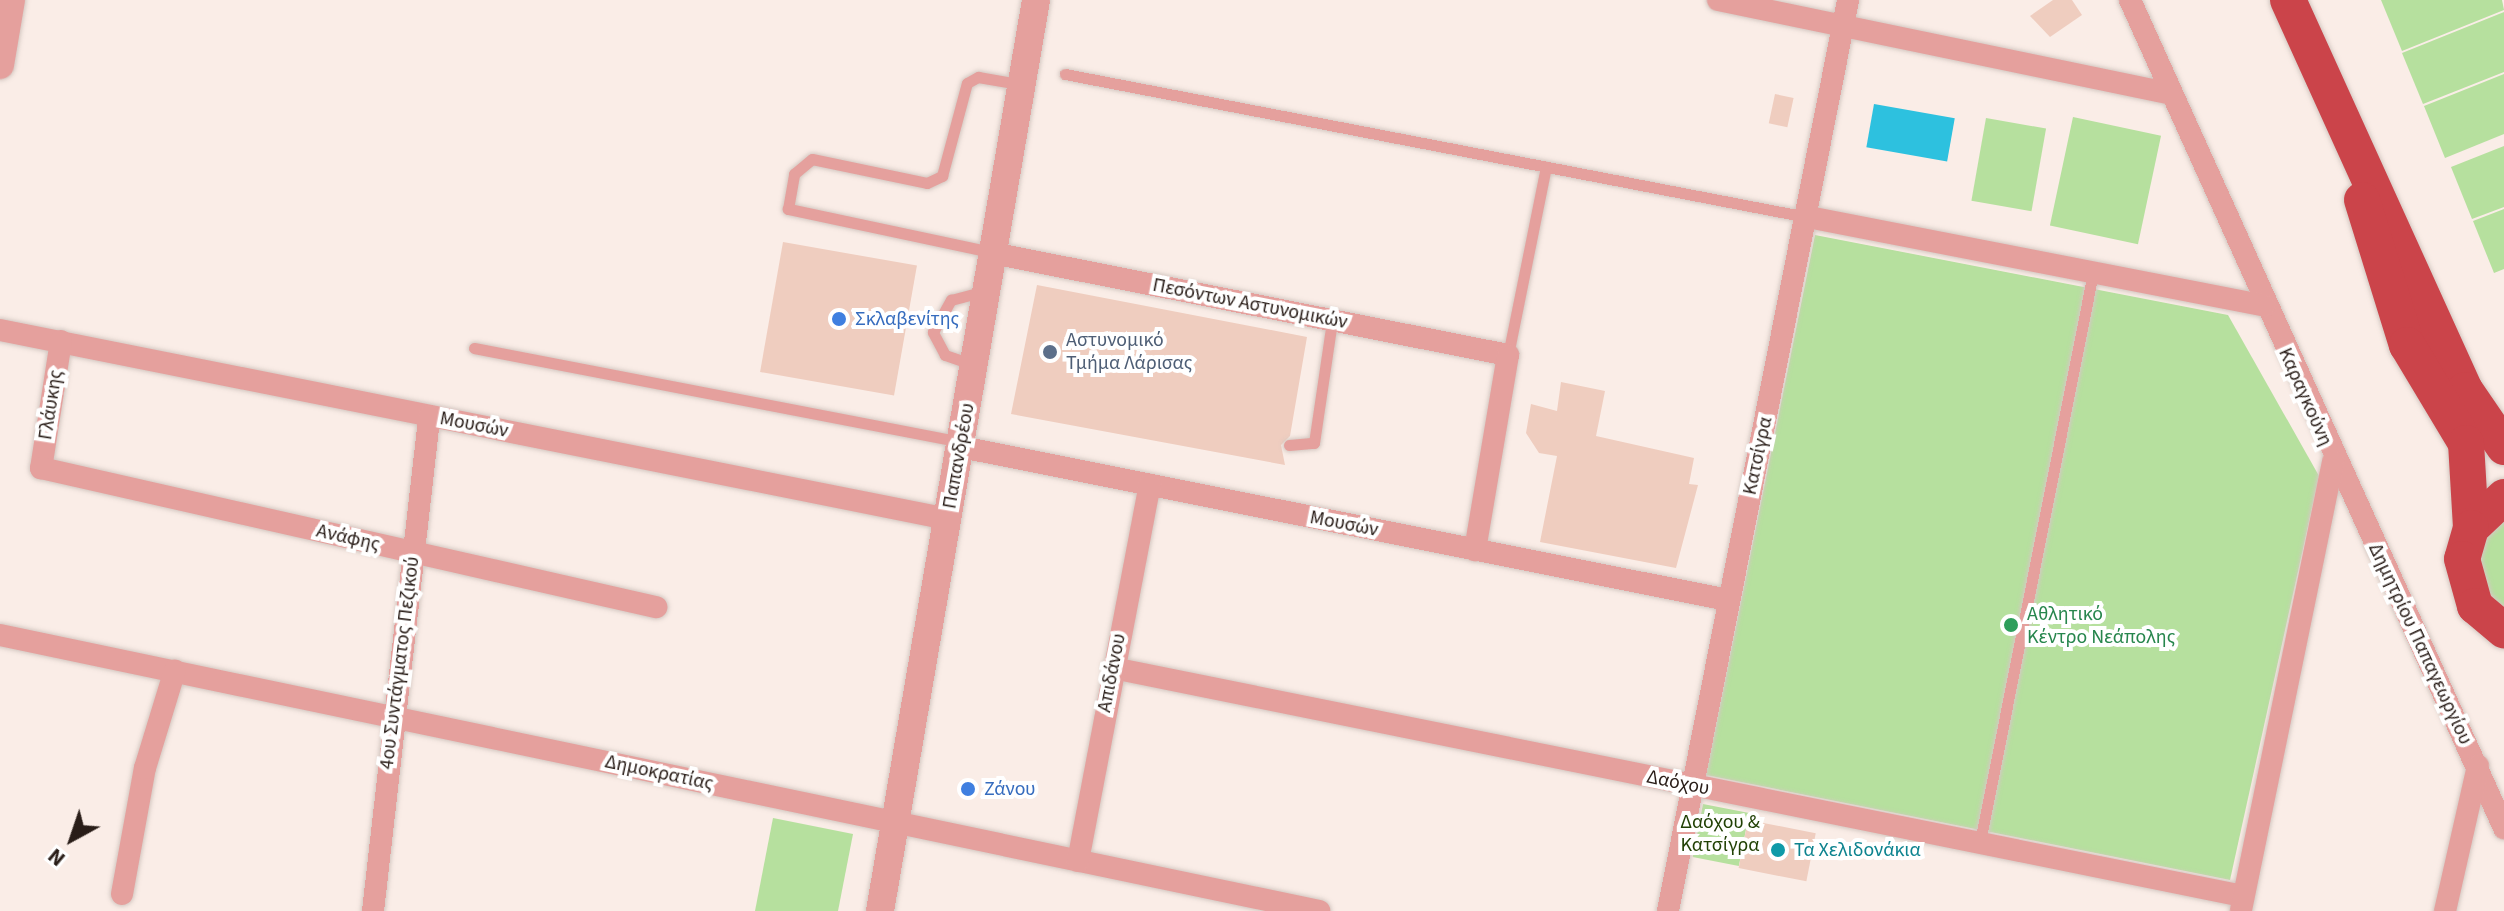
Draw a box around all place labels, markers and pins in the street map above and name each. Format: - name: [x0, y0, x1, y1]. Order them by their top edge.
- place label: Σκλαβενίτης: [855, 307, 959, 331]
- marker: Σκλαβενίτης: [830, 310, 848, 328]
- place label: Αστυνομικό Τμήμα Λάρισας: [1066, 328, 1192, 375]
- marker: Αστυνομικό Τμήμα Λάρισας: [1041, 343, 1059, 361]
- place label: Αθλητικό Κέντρο Νεάπολης: [2027, 602, 2175, 649]
- marker: Αθλητικό Κέντρο Νεάπολης: [2002, 616, 2020, 634]
- place label: Ζάνου: [984, 777, 1036, 801]
- marker: Ζάνου: [959, 780, 977, 798]
- place label: Τα Χελιδονάκια: [1794, 838, 1921, 862]
- marker: Τα Χελιδονάκια: [1769, 841, 1787, 859]

